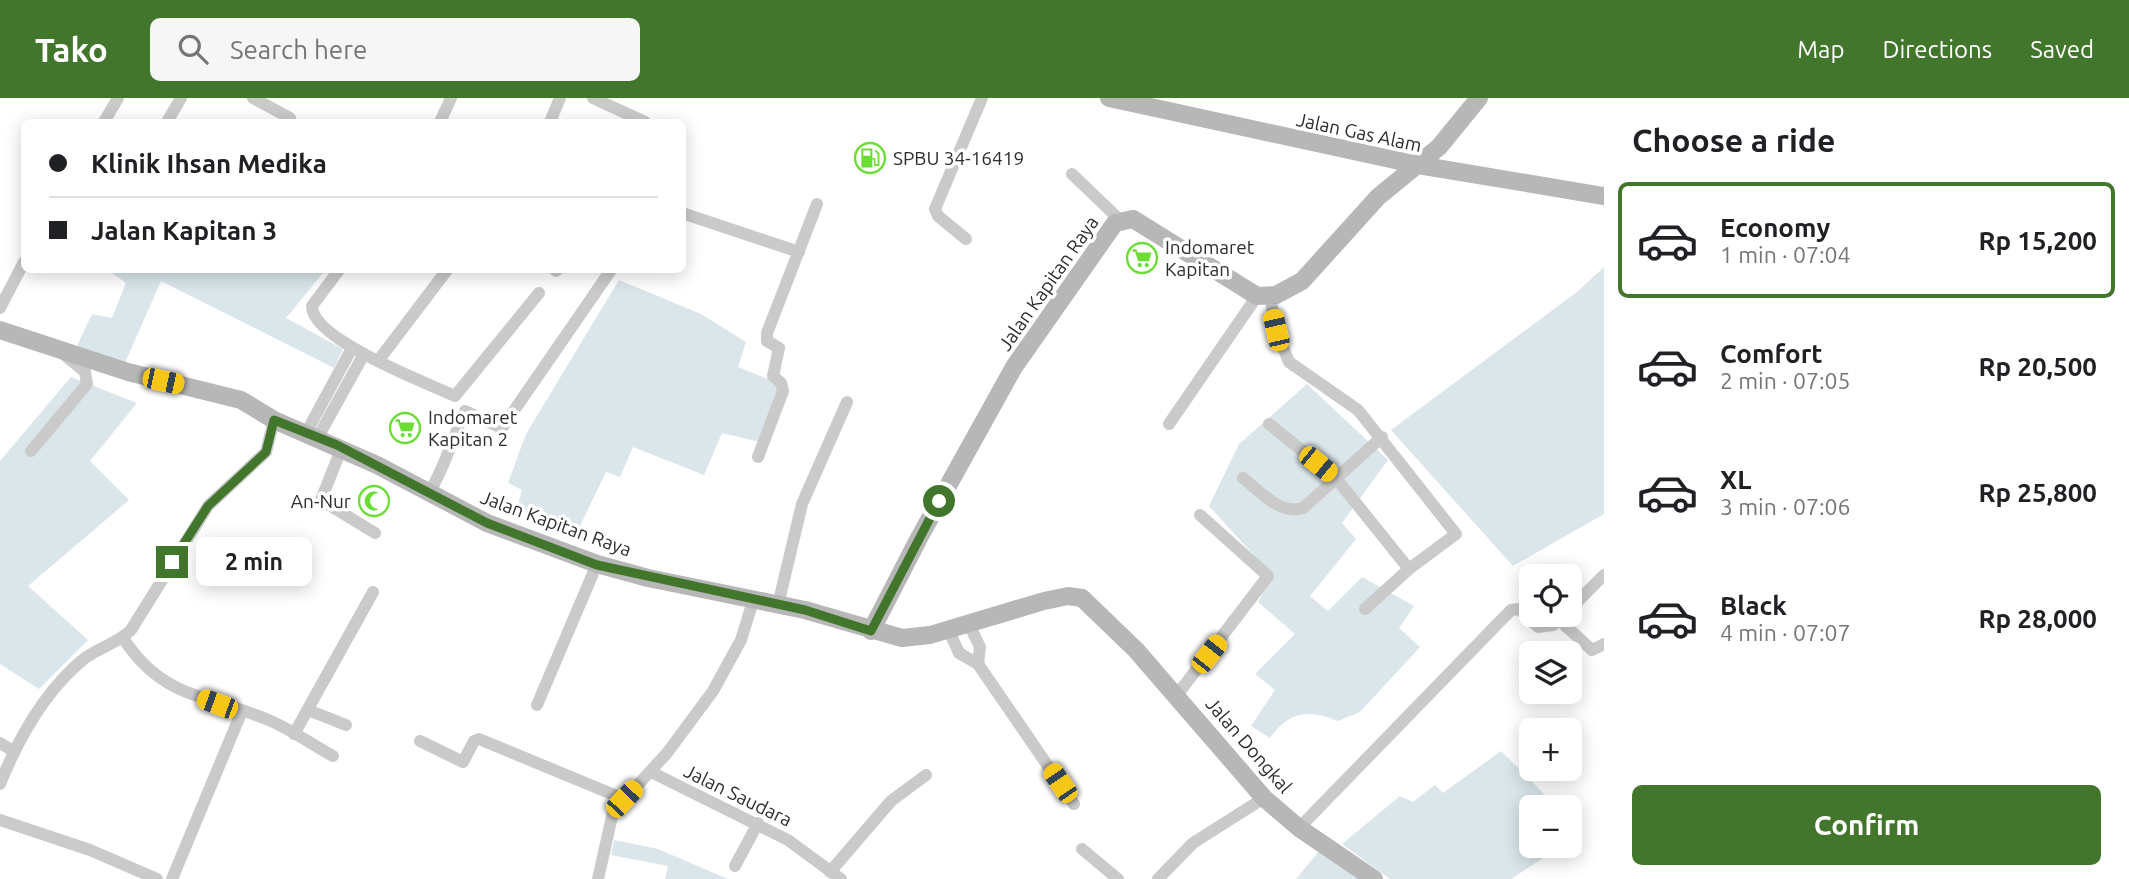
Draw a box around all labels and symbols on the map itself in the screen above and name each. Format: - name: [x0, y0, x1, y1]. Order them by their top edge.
- street label: Jalan Gas Alam: [1294, 108, 1424, 156]
- fuel station icon: SPBU 34-16419: [853, 141, 887, 175]
- place label: SPBU 34-16419: [893, 147, 1024, 169]
- street label: Jalan Kapitan Raya: [993, 212, 1103, 354]
- place label: Indomaret Kapitan: [1165, 236, 1255, 280]
- supermarket icon: Indomaret Kapitan: [1125, 241, 1159, 275]
- car: [1262, 307, 1291, 353]
- car: [141, 366, 186, 396]
- place label: Indomaret Kapitan 2: [428, 406, 518, 450]
- supermarket icon: Indomaret Kapitan 2: [388, 411, 422, 445]
- car: [1296, 443, 1341, 485]
- mosque icon: An-Nur: [357, 484, 391, 518]
- street label: Jalan Kapitan Raya: [478, 485, 634, 561]
- route start: [923, 485, 955, 517]
- place label: An-Nur: [291, 490, 351, 512]
- callout: 2 min: [196, 538, 312, 587]
- route end: [156, 546, 188, 578]
- car: [1188, 631, 1231, 677]
- car: [194, 687, 241, 721]
- street label: Jalan Dongkal: [1201, 693, 1297, 797]
- street label: Jalan Saudara: [680, 759, 796, 831]
- car: [1040, 760, 1081, 806]
- car: [602, 777, 647, 821]

